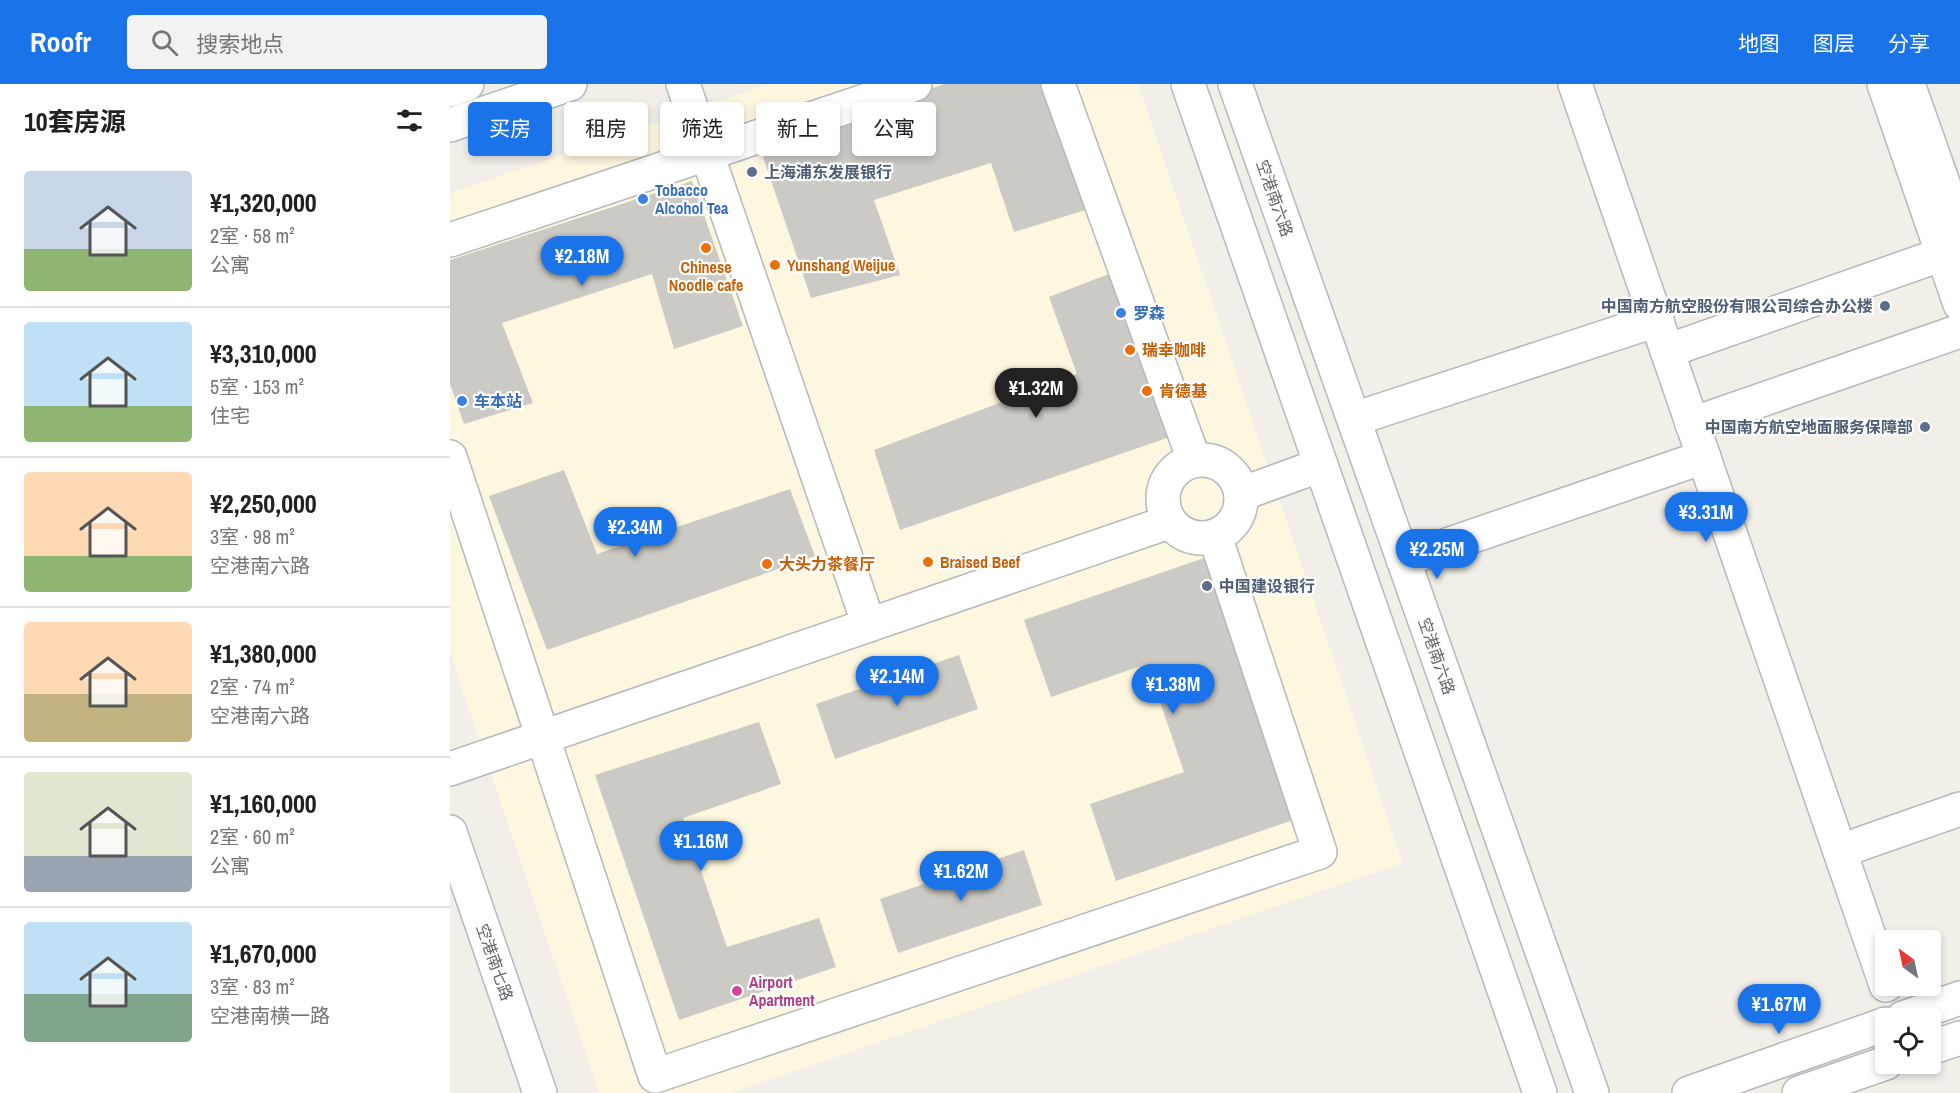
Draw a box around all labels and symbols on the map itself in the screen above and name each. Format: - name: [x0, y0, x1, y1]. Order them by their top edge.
- street label: 空港南六路: [1252, 157, 1298, 239]
- place label: 上海浦东发展银行: [764, 161, 892, 183]
- marker: 上海浦东发展银行: [745, 165, 759, 179]
- place label: Tobacco Alcohol Tea: [655, 179, 729, 219]
- marker: Tobacco Alcohol Tea: [636, 192, 650, 206]
- pin: ¥2.18M: [533, 236, 631, 287]
- marker: Chinese Noodle cafe: [699, 241, 713, 255]
- place label: Yunshang Weijue: [787, 254, 895, 276]
- place label: Chinese Noodle cafe: [669, 256, 743, 296]
- marker: Yunshang Weijue: [768, 258, 782, 272]
- place label: 中国南方航空股份有限公司综合办公楼: [1601, 295, 1873, 317]
- marker: 中国南方航空股份有限公司综合办公楼: [1878, 299, 1892, 313]
- place label: 罗森: [1133, 302, 1165, 324]
- marker: 罗森: [1114, 306, 1128, 320]
- place label: 瑞幸咖啡: [1142, 339, 1206, 361]
- marker: 瑞幸咖啡: [1123, 343, 1137, 357]
- pin: ¥1.32M: [987, 368, 1085, 419]
- place label: 肯德基: [1159, 380, 1208, 402]
- marker: 肯德基: [1140, 384, 1154, 398]
- place label: 车本站: [474, 390, 522, 412]
- marker: 车本站: [455, 394, 469, 408]
- place label: 中国南方航空地面服务保障部: [1705, 416, 1913, 438]
- marker: 中国南方航空地面服务保障部: [1918, 420, 1932, 434]
- pin: ¥3.31M: [1657, 492, 1755, 543]
- pin: ¥2.34M: [586, 507, 684, 558]
- pin: ¥2.25M: [1388, 529, 1486, 580]
- place label: Braised Beef: [940, 551, 1021, 573]
- place label: 大头力茶餐厅: [779, 553, 875, 575]
- marker: Braised Beef: [921, 555, 935, 569]
- marker: 大头力茶餐厅: [760, 557, 774, 571]
- place label: 中国建设银行: [1219, 575, 1315, 597]
- marker: 中国建设银行: [1200, 579, 1214, 593]
- street label: 空港南六路: [1414, 615, 1460, 697]
- pin: ¥2.14M: [848, 656, 946, 707]
- pin: ¥1.38M: [1124, 664, 1222, 715]
- pin: ¥1.16M: [652, 821, 750, 872]
- pin: ¥1.62M: [912, 851, 1010, 902]
- street label: 空港南七路: [472, 921, 518, 1003]
- north arrow: [1875, 930, 1941, 996]
- place label: Airport Apartment: [749, 971, 815, 1011]
- marker: Airport Apartment: [730, 984, 744, 998]
- pin: ¥1.67M: [1730, 984, 1828, 1035]

